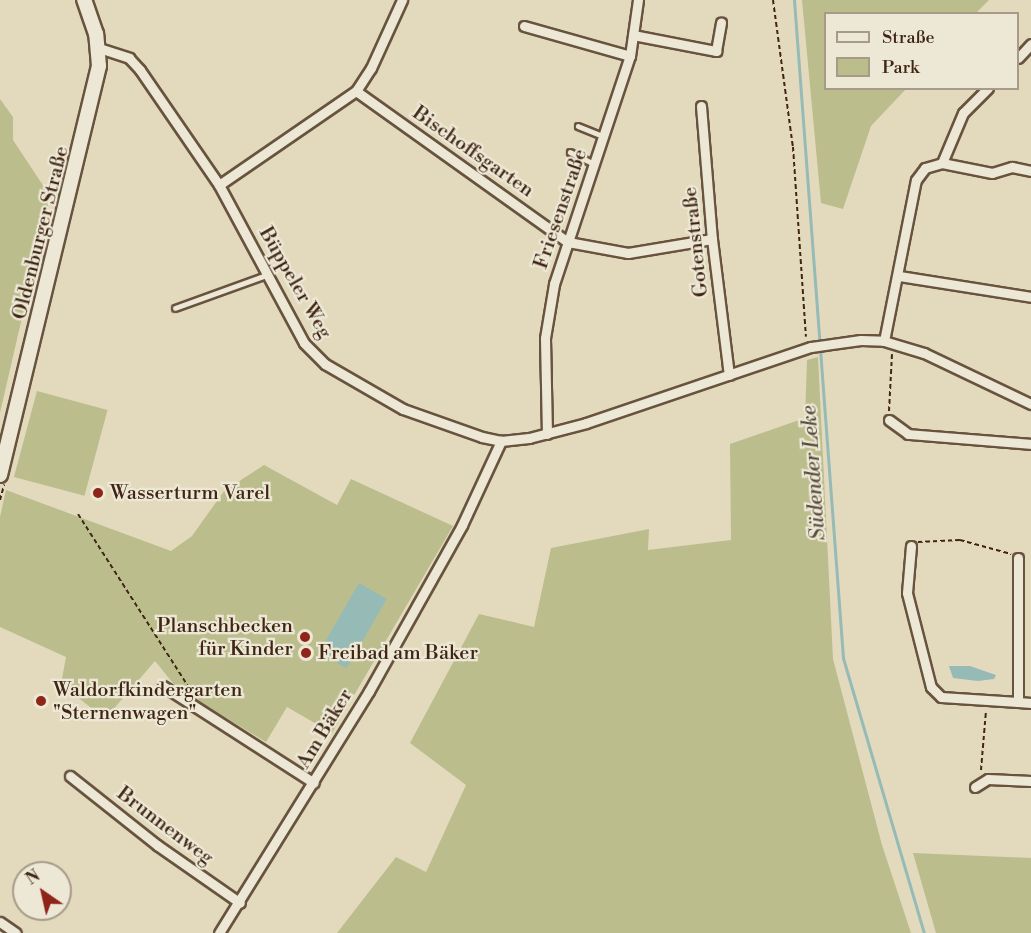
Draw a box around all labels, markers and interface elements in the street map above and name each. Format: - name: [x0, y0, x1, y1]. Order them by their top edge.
- legend: [824, 12, 1019, 90]
- text: Straße: [882, 26, 935, 49]
- text: Park: [882, 56, 919, 79]
- street label: Bischoffsgarten: [408, 101, 538, 203]
- street label: Oldenburger Straße: [8, 144, 74, 322]
- street label: Friesenstraße: [529, 146, 593, 272]
- street label: Gotenstraße: [678, 186, 714, 298]
- street label: Büppeler Weg: [253, 223, 337, 343]
- water label: Südender Leke: [797, 405, 831, 541]
- place label: Wasserturm Varel: [110, 481, 270, 505]
- marker: Wasserturm Varel: [91, 486, 105, 500]
- place label: Planschbecken für Kinder: [157, 614, 293, 661]
- marker: Planschbecken für Kinder: [298, 630, 312, 644]
- place label: Freibad am Bäker: [318, 641, 478, 665]
- marker: Freibad am Bäker: [299, 646, 313, 660]
- place label: Waldorfkindergarten "Sternenwagen": [53, 678, 242, 725]
- street label: Am Bäker: [292, 685, 358, 773]
- marker: Waldorfkindergarten "Sternenwagen": [34, 694, 48, 708]
- street label: Brunnenweg: [112, 782, 218, 870]
- north arrow: [12, 861, 72, 921]
- text: N: [22, 866, 44, 890]

